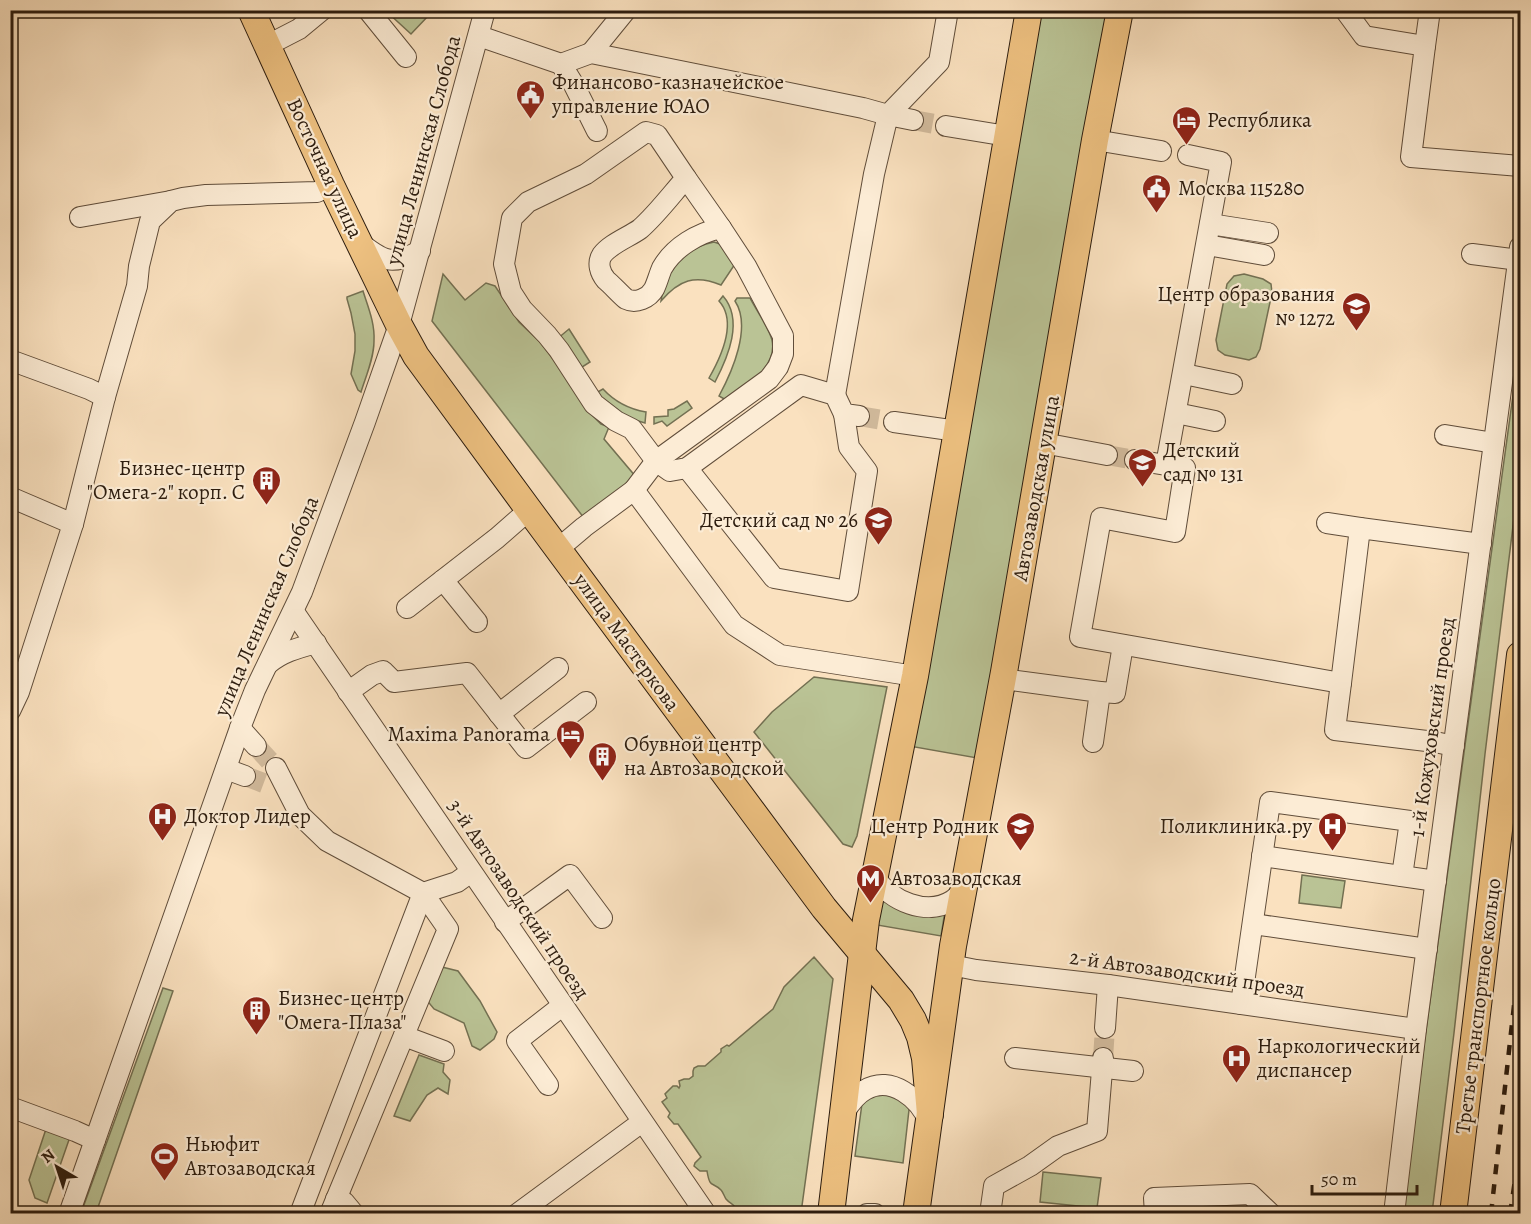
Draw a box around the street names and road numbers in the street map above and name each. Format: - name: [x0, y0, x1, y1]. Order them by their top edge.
- street label: улица Ленинская Слобода: [379, 32, 467, 269]
- street label: Восточная улица: [280, 93, 370, 243]
- street label: Автозаводская улица: [1006, 392, 1066, 584]
- street label: улица Ленинская Слобода: [206, 491, 325, 721]
- street label: улица Мастеркова: [567, 566, 687, 717]
- street label: 1-й Кожуховский проезд: [1403, 615, 1461, 839]
- street label: 3-й Автозаводский проезд: [441, 793, 597, 1005]
- street label: Третье транспортное кольцо: [1448, 876, 1508, 1136]
- street label: 2-й Автозаводский проезд: [1068, 943, 1306, 1003]

